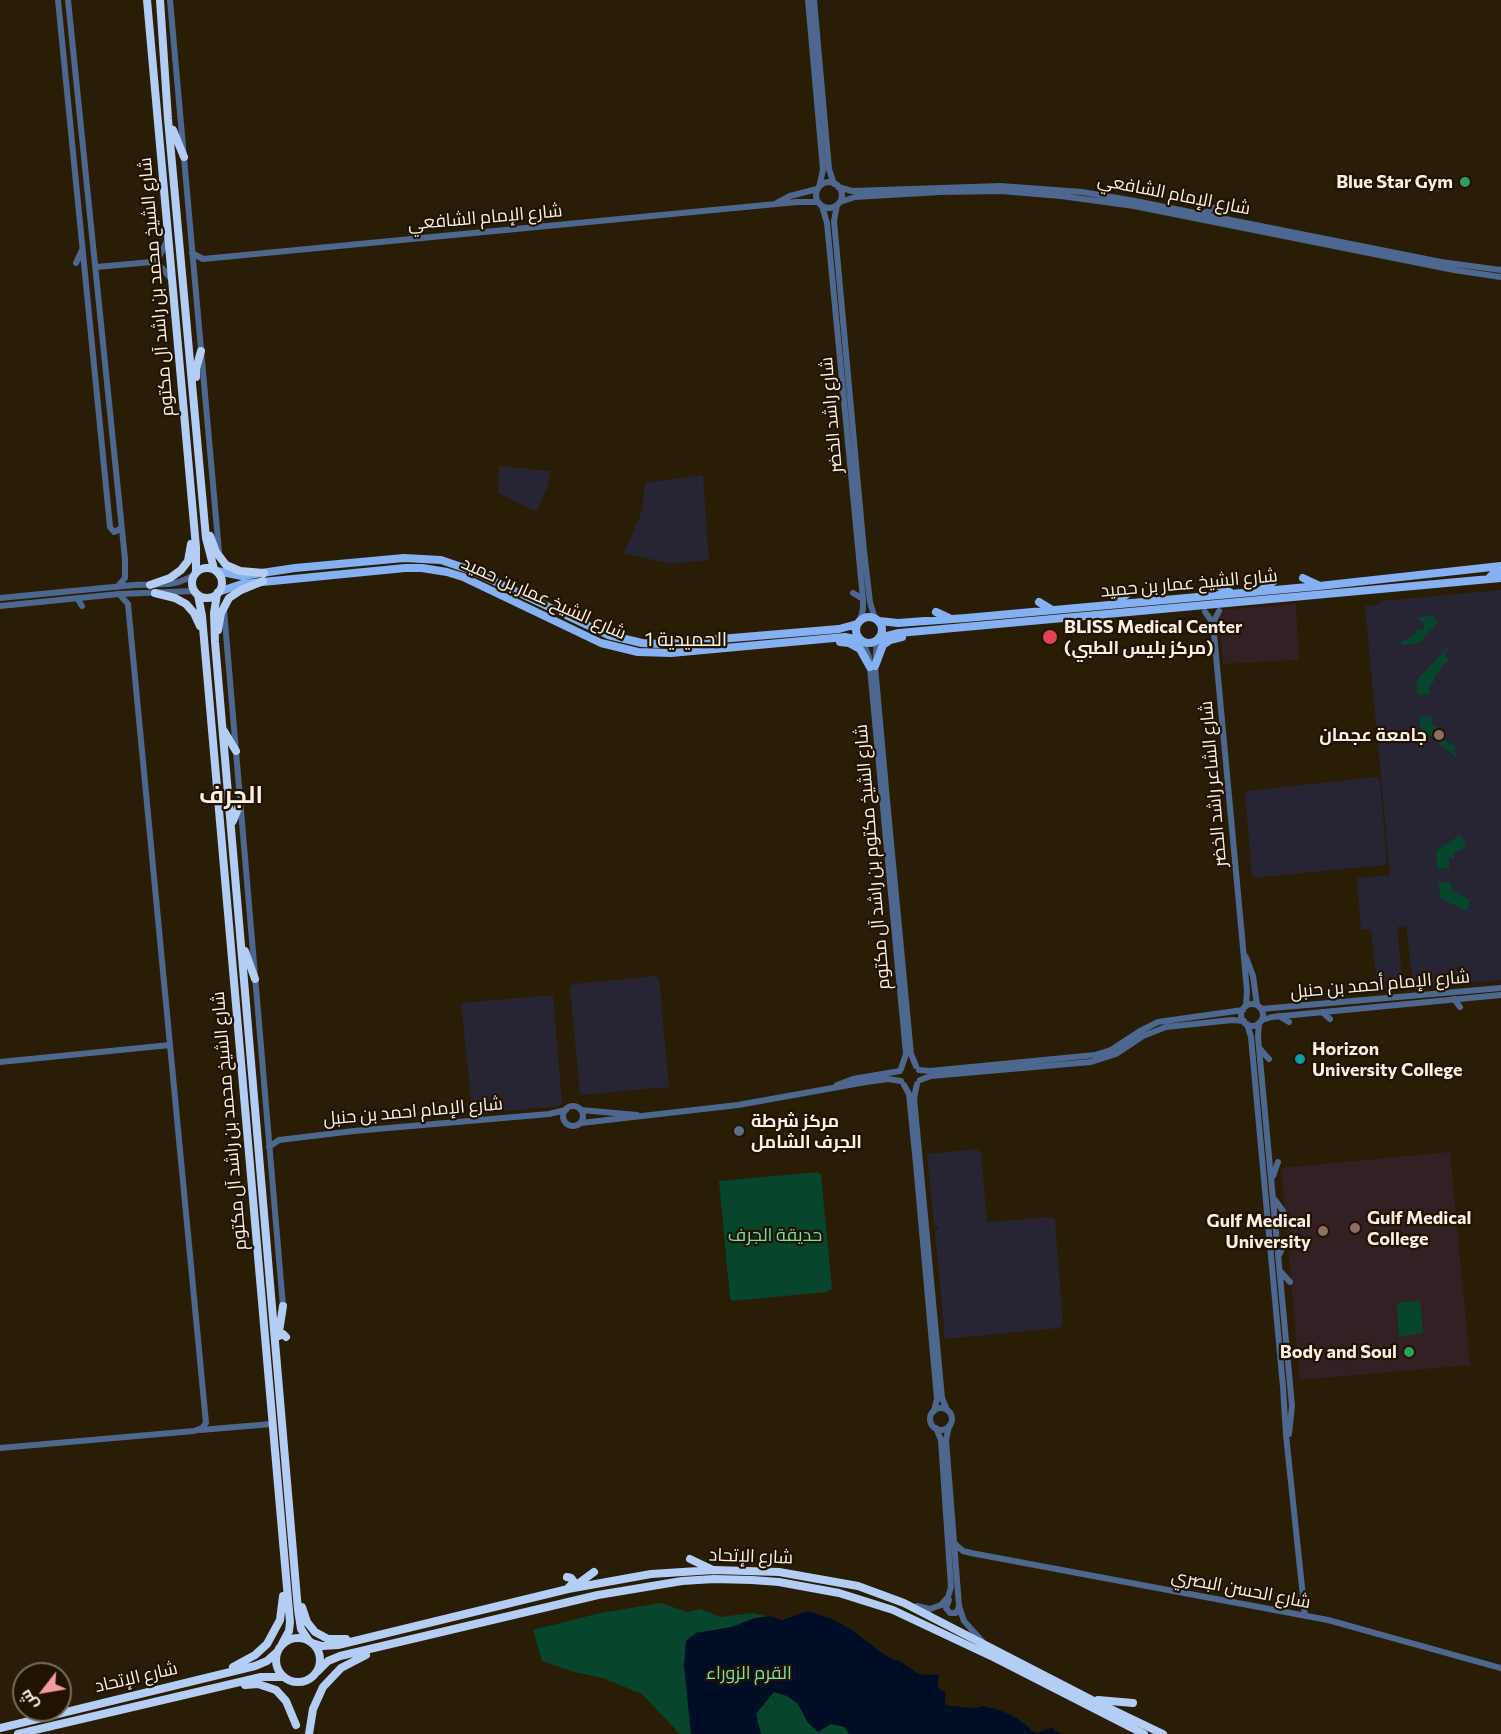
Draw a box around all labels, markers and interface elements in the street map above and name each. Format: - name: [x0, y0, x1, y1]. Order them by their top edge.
- street label: شارع الشيخ محمد بن راشد آل مكتوم: [134, 156, 178, 418]
- street label: شارع الإمام الشافعي: [1096, 169, 1252, 219]
- place label: Blue Star Gym: [1336, 171, 1453, 193]
- marker: Blue Star Gym: [1458, 175, 1472, 189]
- street label: شارع الإمام الشافعي: [407, 199, 563, 235]
- street label: شارع راشد الخضر: [815, 356, 847, 474]
- street label: شارع الشيخ عمار بن حميد: [458, 552, 630, 644]
- street label: شارع الشيخ عمار بن حميد: [1099, 564, 1279, 602]
- place label: BLISS Medical Center (مركز بليس الطبي): [1064, 616, 1243, 658]
- district label: الحميدية 1: [645, 627, 727, 651]
- marker: BLISS Medical Center (مركز بليس الطبي): [1041, 628, 1059, 646]
- street label: شارع الشاعر راشد الخضر: [1195, 700, 1231, 868]
- street label: شارع الشيخ مكتوم بن راشد آل مكتوم: [850, 723, 894, 991]
- place label: جامعة عجمان: [1319, 724, 1427, 746]
- marker: جامعة عجمان: [1432, 728, 1446, 742]
- district label: الجرف: [199, 781, 263, 809]
- street label: شارع الإمام أحمد بن حنبل: [1289, 965, 1471, 1003]
- street label: شارع الشيخ محمد بن راشد آل مكتوم: [207, 990, 251, 1252]
- place label: Horizon University College: [1312, 1038, 1462, 1080]
- marker: Horizon University College: [1293, 1052, 1307, 1066]
- street label: شارع الإمام احمد بن حنبل: [322, 1092, 504, 1130]
- place label: مركز شرطة الجرف الشامل: [751, 1110, 862, 1152]
- marker: مركز شرطة الجرف الشامل: [732, 1124, 746, 1138]
- place label: Gulf Medical College: [1367, 1207, 1471, 1250]
- place label: Gulf Medical University: [1207, 1210, 1311, 1252]
- marker: Gulf Medical College: [1348, 1221, 1362, 1235]
- park label: حديقة الجرف: [728, 1224, 822, 1246]
- marker: Gulf Medical University: [1316, 1224, 1330, 1238]
- place label: Body and Soul: [1280, 1341, 1397, 1363]
- marker: Body and Soul: [1402, 1345, 1416, 1359]
- street label: شارع الإتحاد: [708, 1544, 794, 1568]
- street label: شارع الحسن البصري: [1169, 1565, 1313, 1613]
- street label: شارع الإتحاد: [92, 1657, 180, 1697]
- north arrow: [12, 1662, 72, 1722]
- park label: القرم الزوراء: [706, 1662, 792, 1684]
- text: ش: [14, 1687, 41, 1714]

